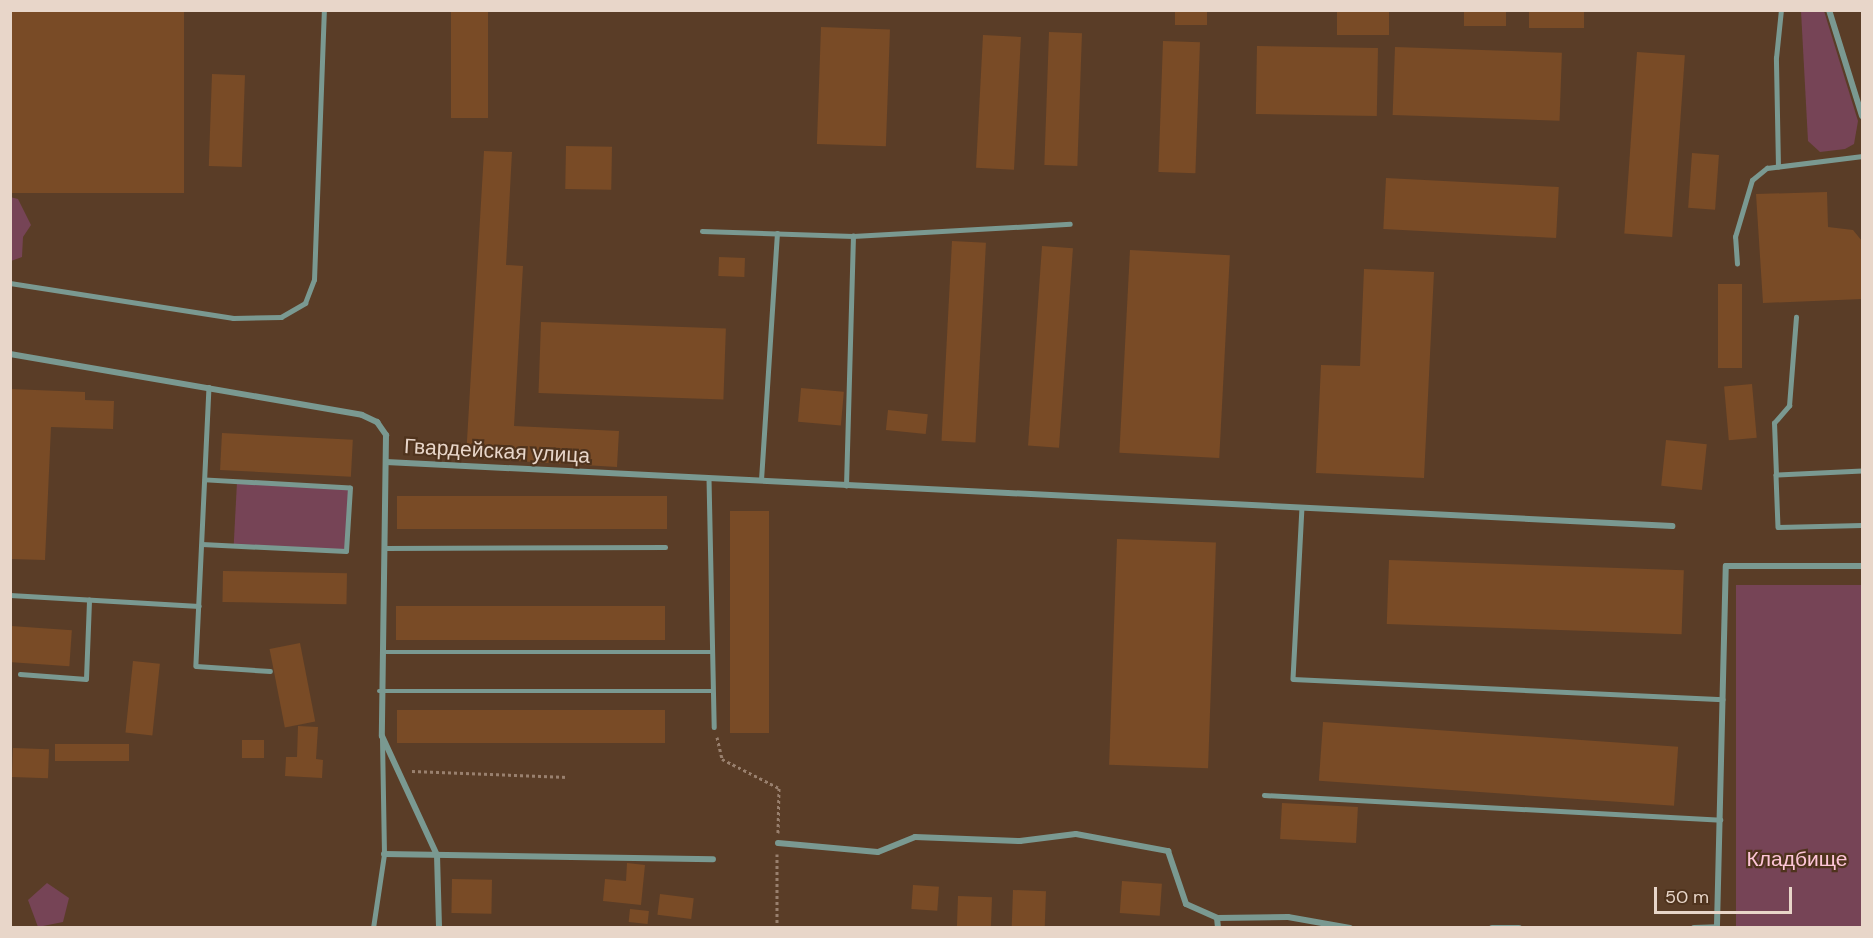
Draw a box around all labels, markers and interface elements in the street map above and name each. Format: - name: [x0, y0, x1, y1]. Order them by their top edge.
- street label: Гвардейская улица: [403, 434, 591, 468]
- park label: Кладбище: [1747, 846, 1847, 872]
- scale bar: [1657, 875, 1795, 913]
- text: 50 m: [1665, 885, 1709, 909]

